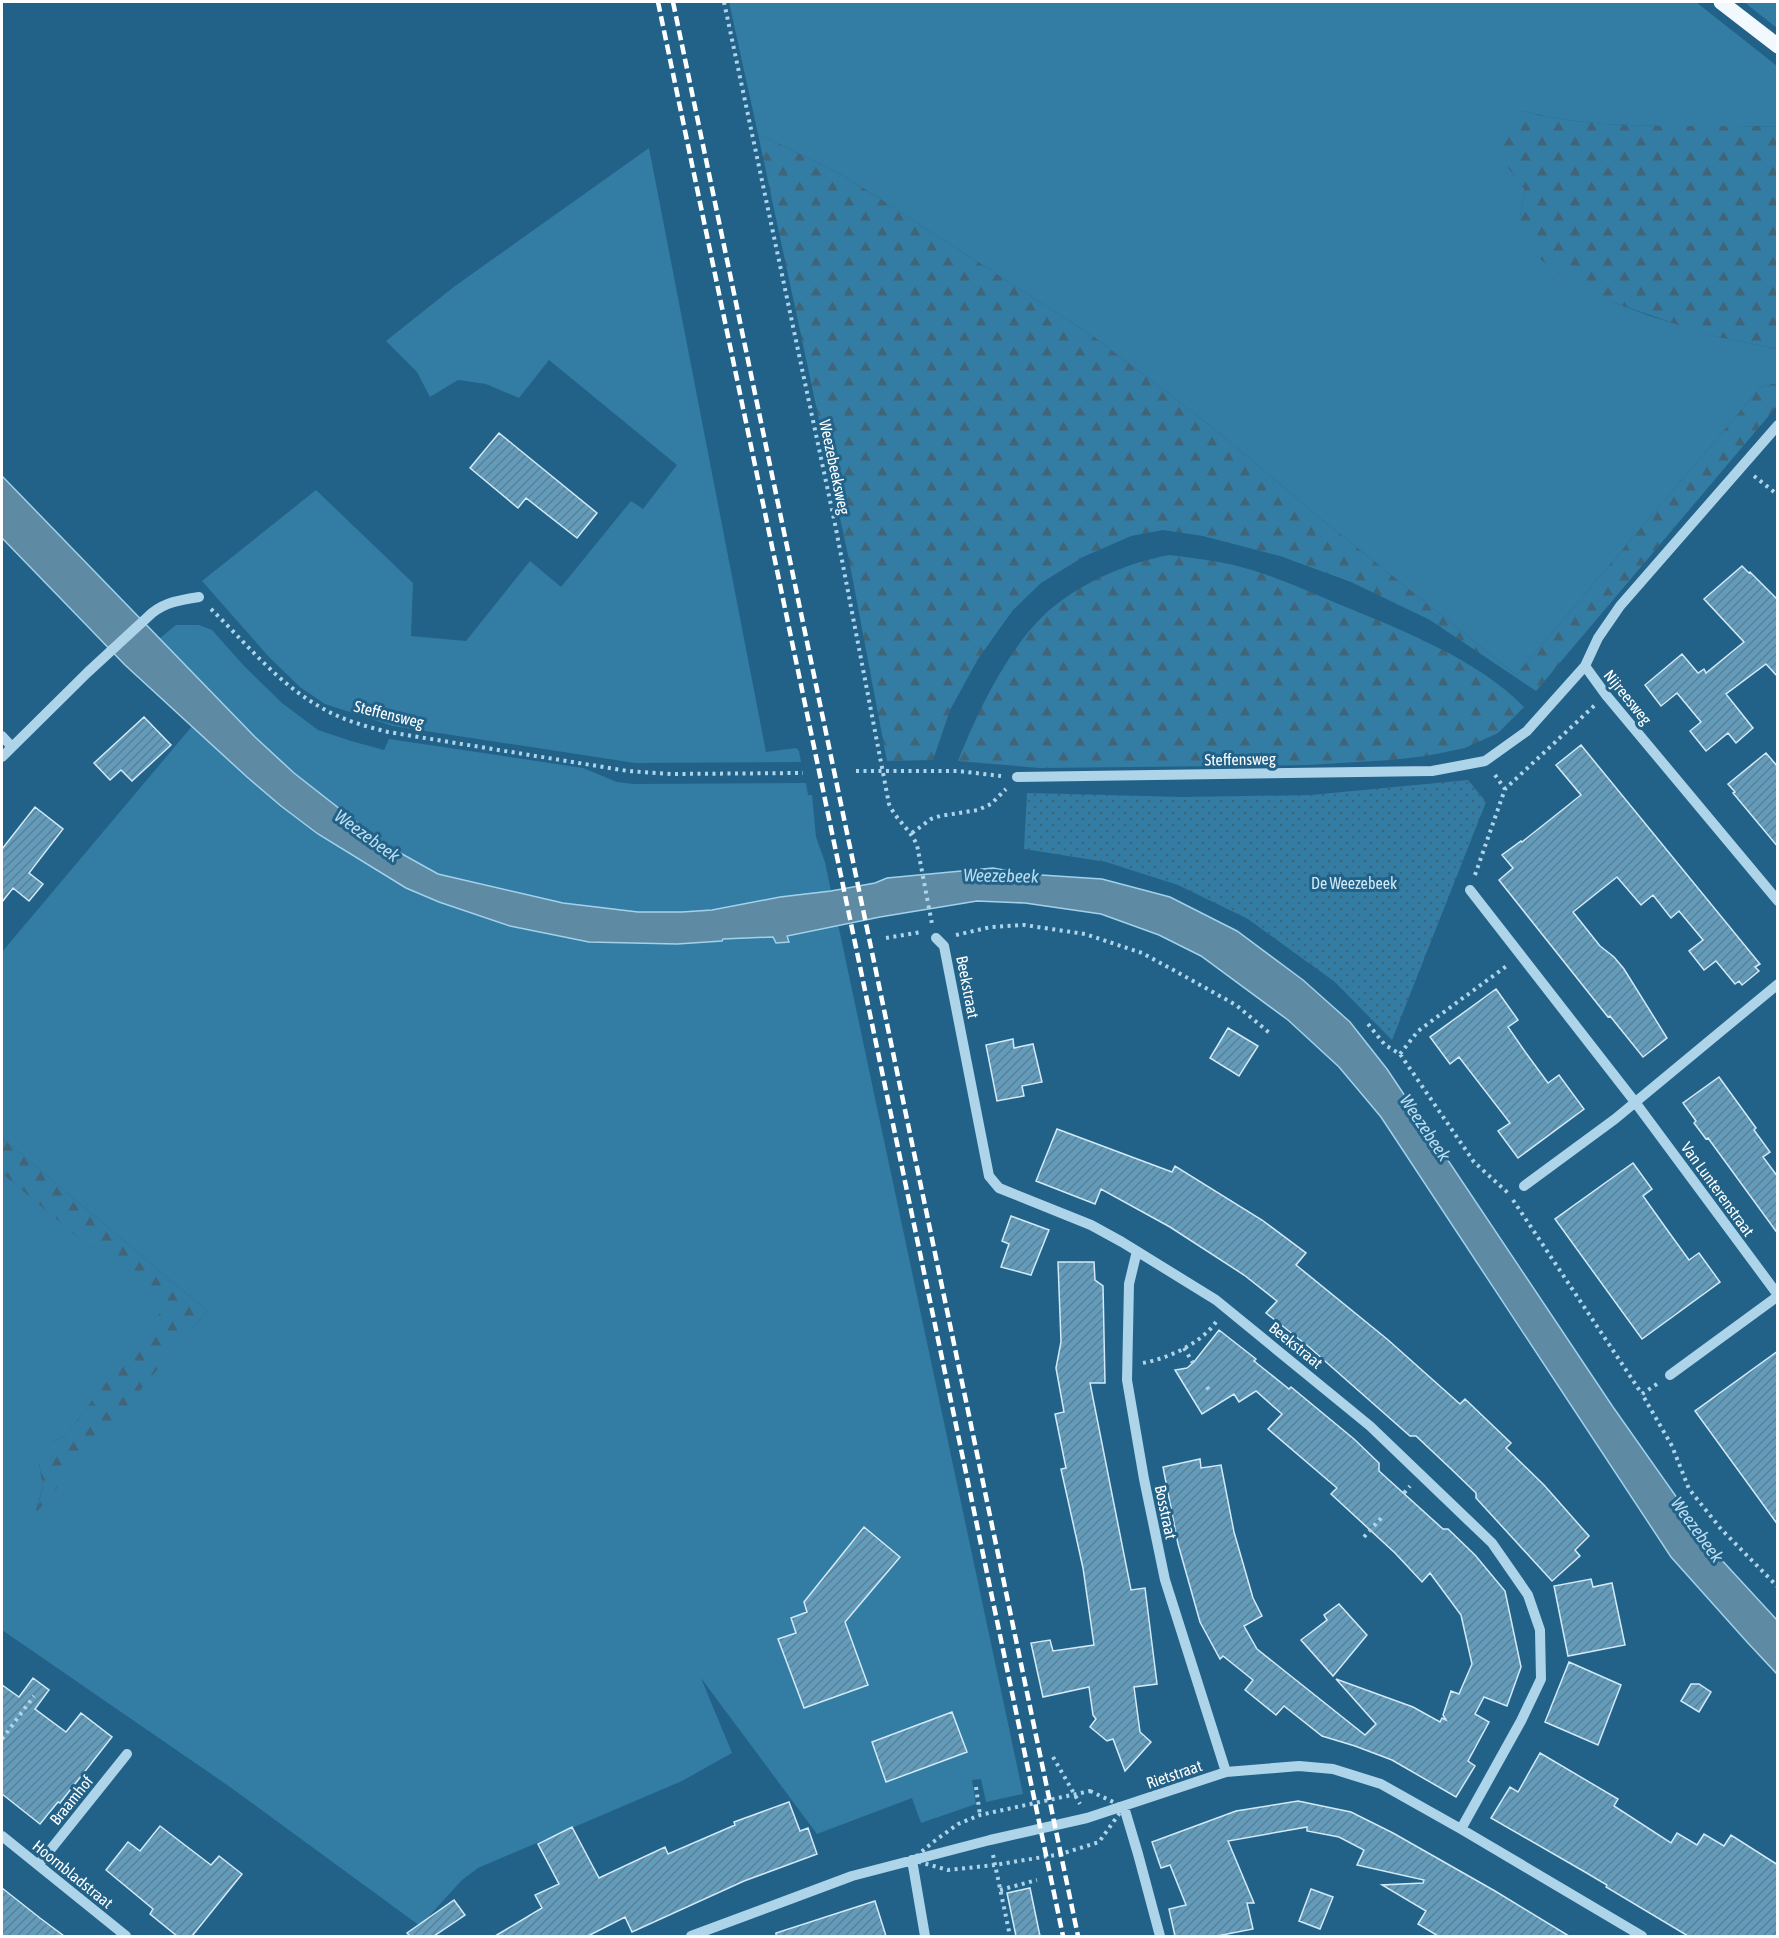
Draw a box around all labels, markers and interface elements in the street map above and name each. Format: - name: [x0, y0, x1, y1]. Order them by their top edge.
- street label: Weezebeeksweg: [815, 418, 854, 516]
- street label: Nijreesweg: [1600, 666, 1656, 729]
- street label: Steffensweg: [352, 697, 426, 732]
- street label: Steffensweg: [1204, 749, 1276, 770]
- water label: Weezebeek: [331, 805, 405, 867]
- water label: Weezebeek: [963, 864, 1040, 887]
- park label: De Weezebeek: [1311, 874, 1397, 892]
- street label: Beekstraat: [953, 954, 983, 1020]
- water label: Weezebeek: [1396, 1091, 1456, 1166]
- street label: Van Lunterenstraat: [1678, 1138, 1758, 1240]
- street label: Beekstraat: [1266, 1318, 1327, 1372]
- street label: Bosstraat: [1151, 1483, 1181, 1541]
- water label: Weezebeek: [1667, 1493, 1729, 1567]
- street label: Rietstraat: [1144, 1756, 1205, 1792]
- street label: Braamhof: [46, 1771, 97, 1828]
- street label: Hoornbladstraat: [29, 1836, 117, 1912]

